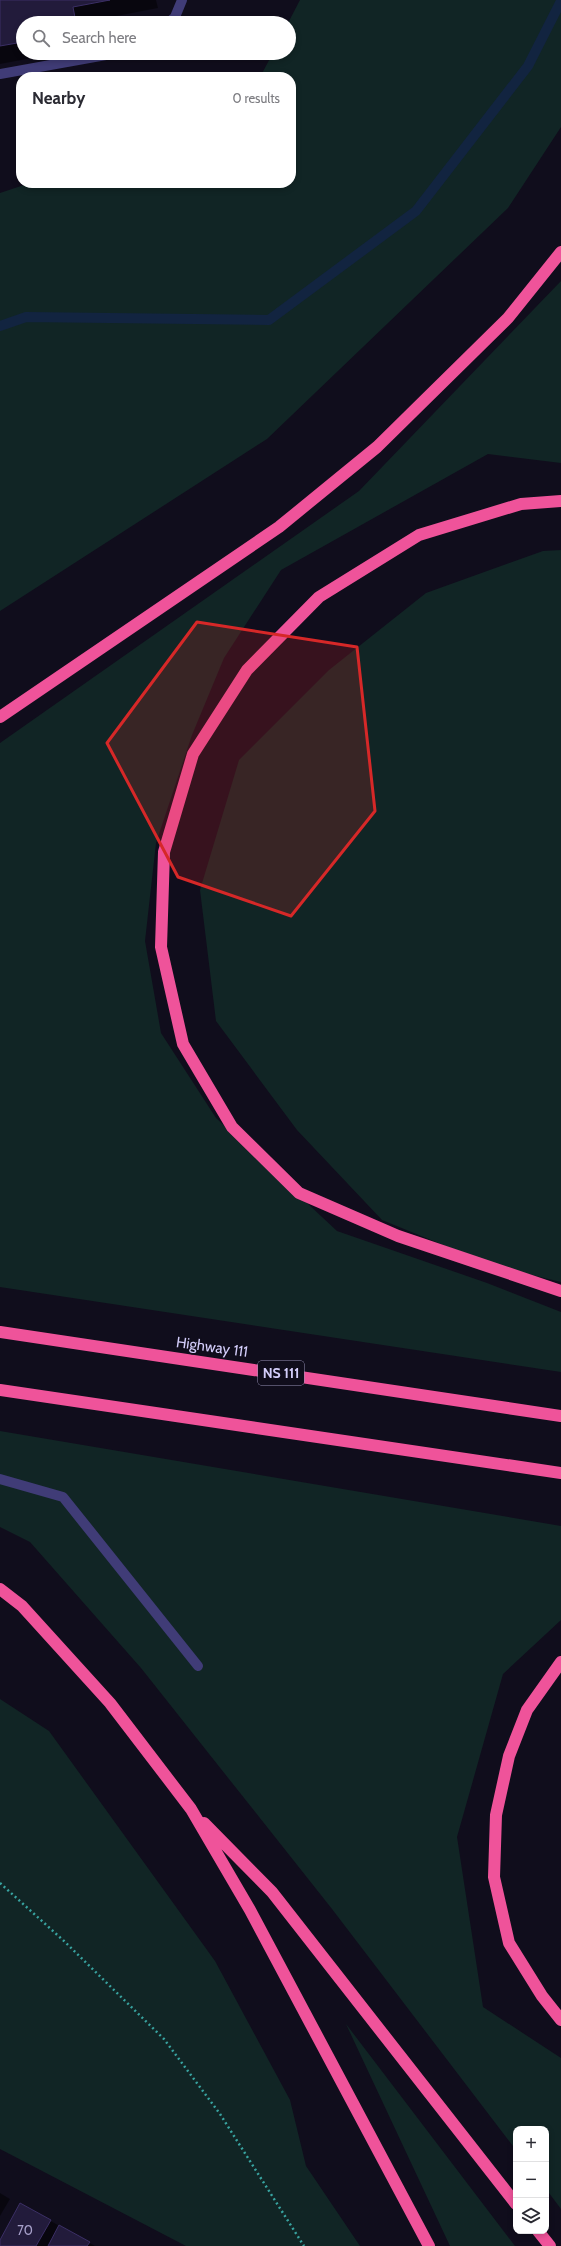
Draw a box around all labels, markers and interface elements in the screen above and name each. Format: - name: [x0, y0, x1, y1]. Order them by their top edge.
- search box: [16, 16, 296, 60]
- icon: search: [30, 27, 52, 49]
- text: Search here: [62, 29, 137, 47]
- text: Nearby: [32, 88, 85, 108]
- text: 0 results: [232, 90, 280, 106]
- street label: Highway 111: [175, 1333, 249, 1361]
- road number: NS 111: [258, 1361, 304, 1385]
- map controls: [513, 2126, 549, 2234]
- button: +: [513, 2126, 549, 2162]
- button: −: [513, 2162, 549, 2198]
- button: layers: [513, 2198, 549, 2234]
- house number: 70: [17, 2222, 33, 2238]

